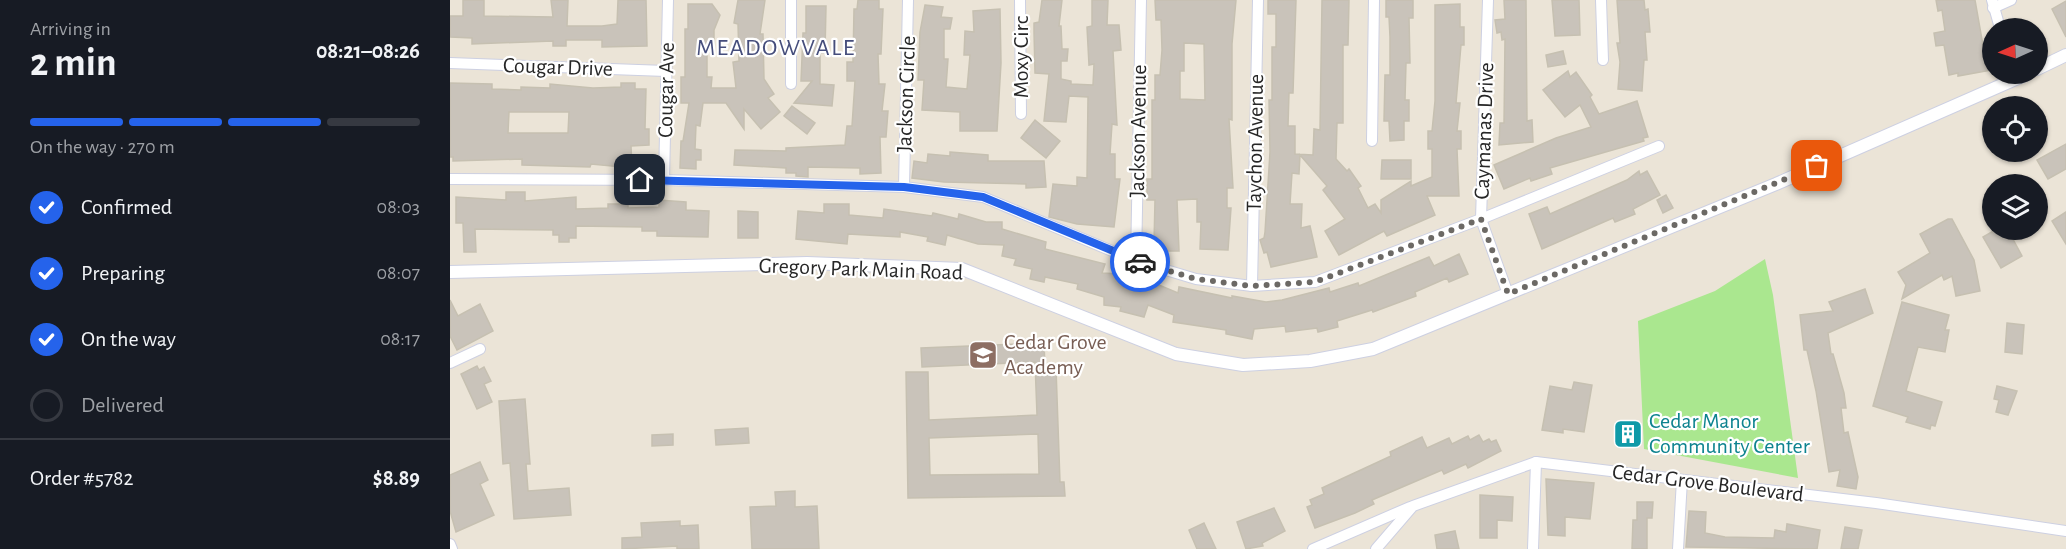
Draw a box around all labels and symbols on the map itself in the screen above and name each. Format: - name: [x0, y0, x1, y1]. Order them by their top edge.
- street label: Moxy Circ: [1010, 15, 1032, 98]
- north arrow: [1982, 18, 2048, 84]
- street label: Jackson Circle: [893, 35, 919, 153]
- district label: MEADOWVALE: [696, 36, 856, 60]
- street label: Cougar Ave: [654, 42, 678, 138]
- street label: Cougar Drive: [503, 54, 613, 80]
- street label: Caymanas Drive: [1471, 62, 1497, 200]
- street label: Jackson Avenue: [1126, 64, 1150, 198]
- street label: Taychon Avenue: [1243, 74, 1267, 212]
- pin: [1791, 140, 1842, 191]
- pin: [614, 154, 665, 205]
- courier: [1110, 232, 1170, 292]
- street label: Gregory Park Main Road: [758, 254, 964, 284]
- place label: Cedar Grove Academy: [1004, 331, 1107, 378]
- school or university icon: Cedar Grove Academy: [967, 339, 999, 371]
- place label: Cedar Manor Community Center: [1649, 410, 1810, 457]
- building icon: Cedar Manor Community Center: [1612, 418, 1644, 450]
- street label: Cedar Grove Boulevard: [1611, 460, 1805, 506]

